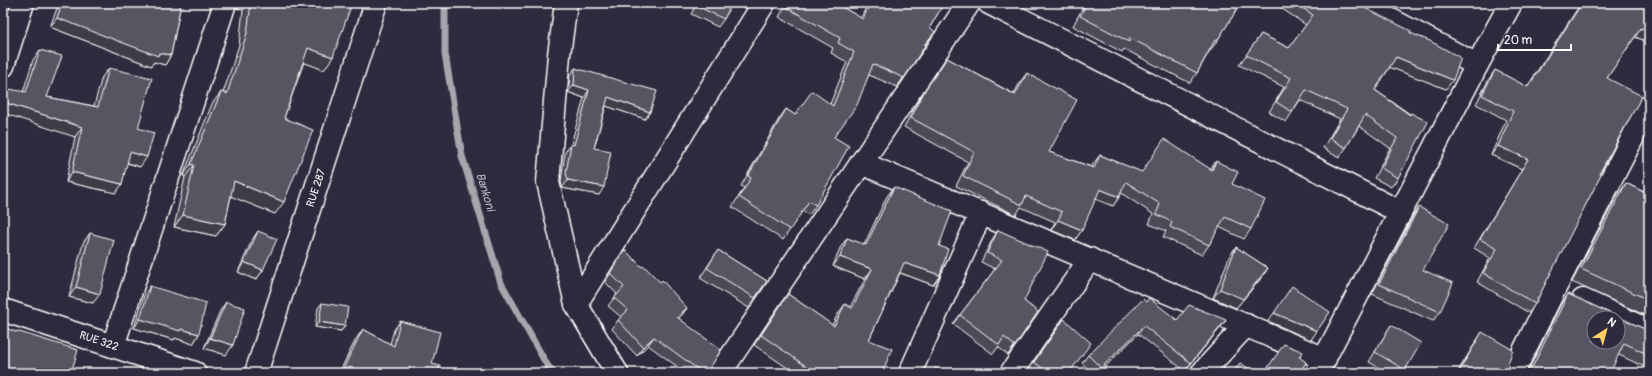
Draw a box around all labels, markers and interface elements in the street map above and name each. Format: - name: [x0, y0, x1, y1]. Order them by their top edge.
- scale bar: [1498, 26, 1571, 52]
- text: 20 m: [1504, 33, 1533, 48]
- street label: RUE 287: [304, 167, 328, 209]
- water label: Bankoni: [472, 171, 498, 215]
- north arrow: [1586, 310, 1626, 350]
- text: N: [1605, 315, 1619, 330]
- street label: RUE 322: [78, 329, 120, 353]

